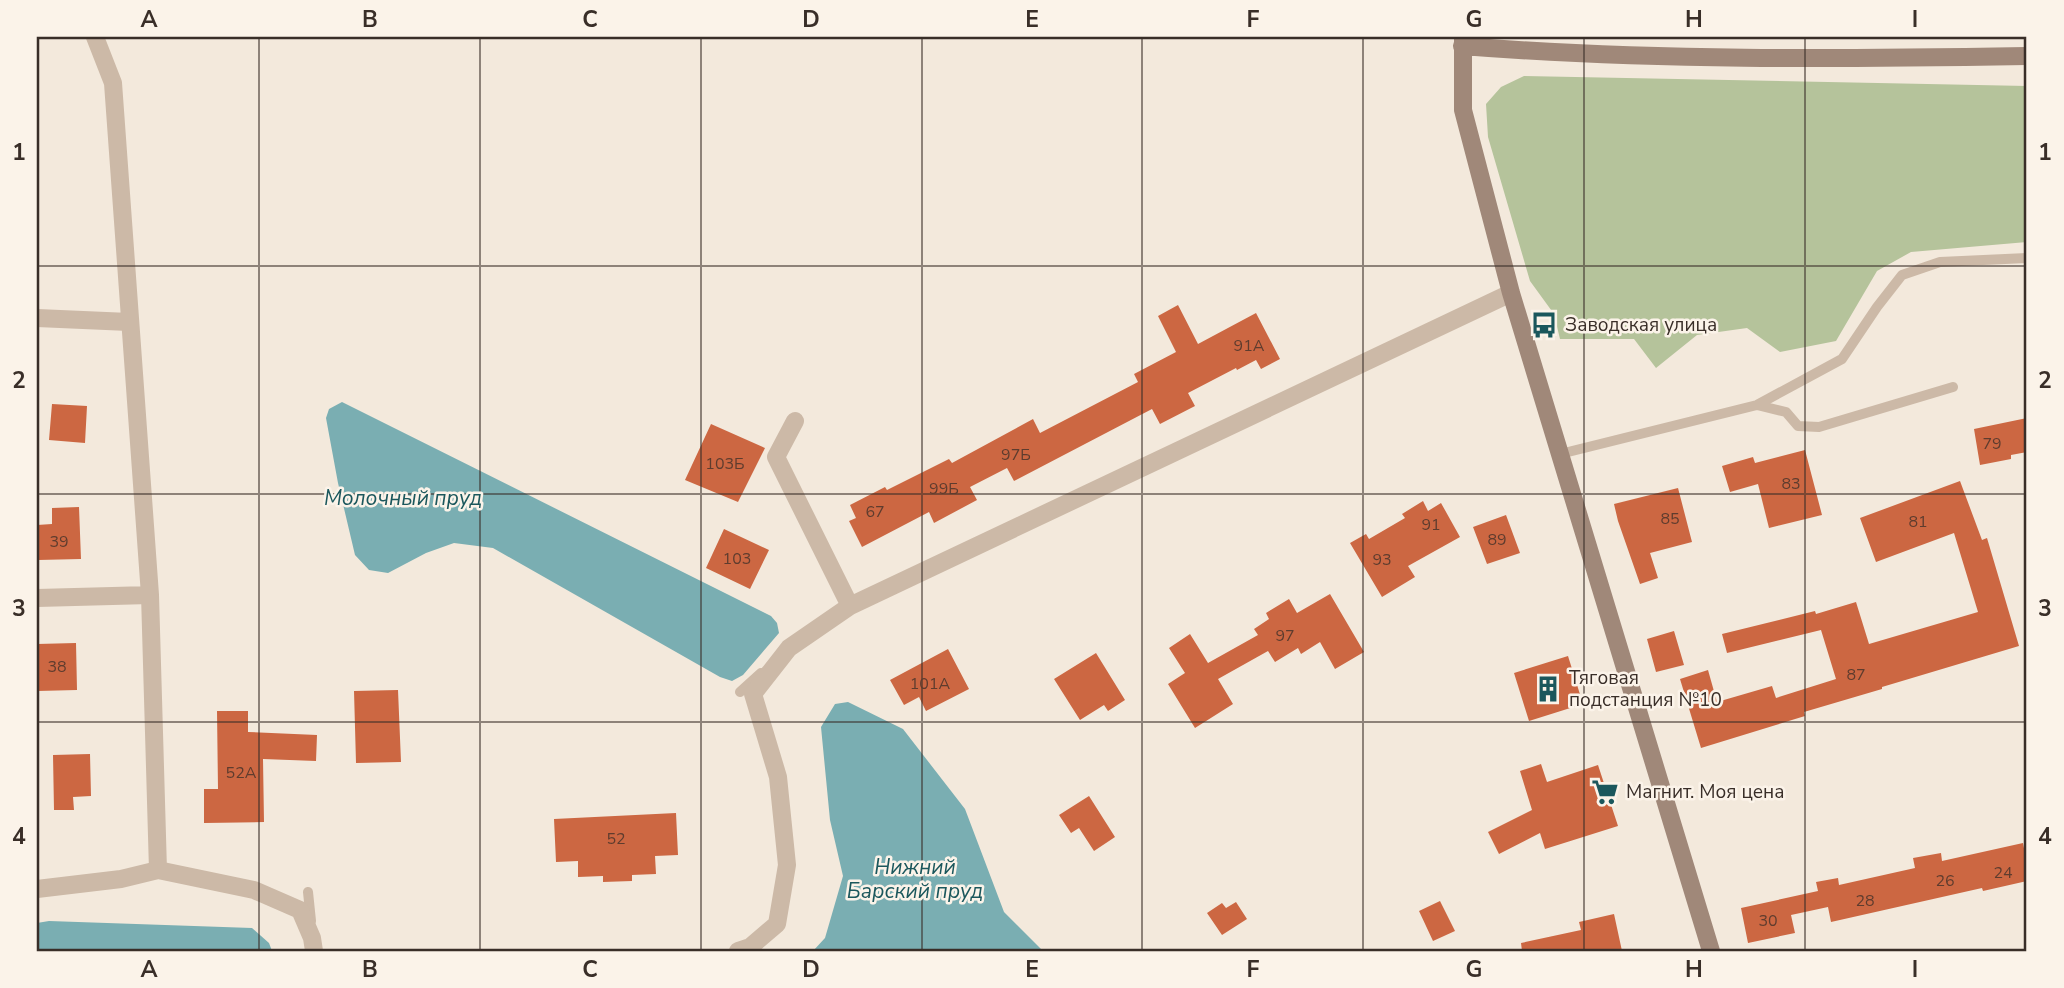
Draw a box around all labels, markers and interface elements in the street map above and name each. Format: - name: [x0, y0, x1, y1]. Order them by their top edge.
- text: A: [140, 4, 158, 35]
- text: B: [362, 4, 378, 35]
- text: C: [582, 4, 598, 35]
- text: D: [802, 4, 820, 35]
- text: E: [1025, 4, 1039, 35]
- text: F: [1247, 4, 1260, 35]
- text: G: [1466, 4, 1482, 35]
- text: H: [1685, 4, 1703, 35]
- text: I: [1912, 4, 1918, 35]
- text: 1: [12, 137, 26, 168]
- text: 1: [2038, 137, 2052, 168]
- bus stop icon: Заводская улица: [1529, 310, 1559, 340]
- place label: Заводская улица: [1565, 312, 1717, 338]
- house number: 91А: [1234, 335, 1265, 357]
- text: 2: [12, 365, 26, 396]
- text: 2: [2038, 365, 2052, 396]
- house number: 79: [1982, 433, 2002, 455]
- house number: 97Б: [1001, 444, 1031, 466]
- house number: 103Б: [705, 453, 745, 475]
- house number: 83: [1781, 473, 1801, 495]
- house number: 99Б: [929, 478, 959, 500]
- water label: Молочный пруд: [324, 484, 482, 512]
- house number: 67: [865, 501, 885, 523]
- house number: 85: [1660, 508, 1680, 530]
- house number: 81: [1908, 511, 1928, 533]
- house number: 91: [1421, 514, 1441, 536]
- house number: 89: [1487, 529, 1507, 551]
- house number: 39: [49, 531, 69, 553]
- house number: 103: [723, 548, 751, 570]
- house number: 93: [1372, 549, 1392, 571]
- text: 3: [12, 593, 26, 624]
- text: 3: [2038, 593, 2052, 624]
- house number: 97: [1275, 625, 1295, 647]
- house number: 38: [47, 656, 67, 678]
- house number: 87: [1846, 664, 1866, 686]
- place label: Тяговая подстанция №10: [1569, 665, 1722, 713]
- house number: 101А: [910, 673, 951, 695]
- building icon: Тяговая подстанция №10: [1533, 674, 1563, 704]
- house number: 52А: [226, 762, 257, 784]
- supermarket icon: Магнит. Моя цена: [1590, 777, 1620, 807]
- place label: Магнит. Моя цена: [1626, 779, 1785, 805]
- text: 4: [12, 821, 26, 852]
- text: 4: [2038, 821, 2052, 852]
- house number: 52: [606, 828, 626, 850]
- water label: Нижний Барский пруд: [847, 853, 983, 905]
- house number: 24: [1993, 862, 2013, 884]
- house number: 26: [1935, 870, 1955, 892]
- house number: 28: [1855, 890, 1875, 912]
- house number: 30: [1758, 910, 1778, 932]
- text: A: [140, 954, 158, 985]
- text: B: [362, 954, 378, 985]
- text: C: [582, 954, 598, 985]
- text: D: [802, 954, 820, 985]
- text: E: [1025, 954, 1039, 985]
- text: F: [1247, 954, 1260, 985]
- text: G: [1466, 954, 1482, 985]
- text: H: [1685, 954, 1703, 985]
- text: I: [1912, 954, 1918, 985]

